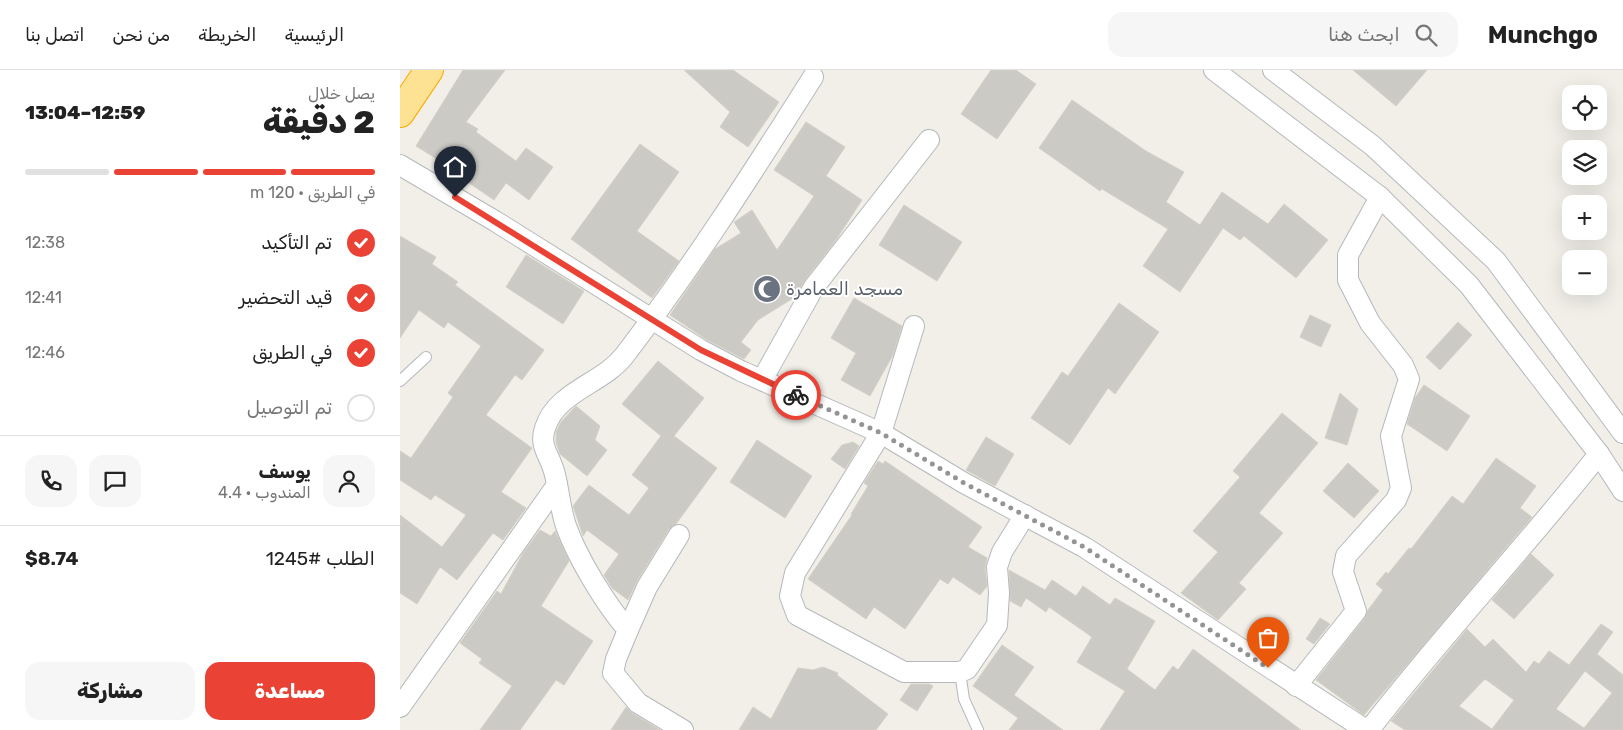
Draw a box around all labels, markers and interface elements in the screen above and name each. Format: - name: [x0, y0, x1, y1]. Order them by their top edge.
- search box: [1108, 12, 1458, 57]
- icon: search: [1412, 21, 1440, 49]
- text: Munchgo: [1488, 21, 1598, 49]
- text: ابحث هنا: [1328, 23, 1400, 46]
- text: اتصل بنا: [25, 24, 84, 46]
- text: من نحن: [112, 24, 170, 46]
- text: الخريطة: [198, 24, 256, 46]
- text: الرئيسية: [284, 24, 344, 46]
- text: يصل خلال: [308, 84, 375, 103]
- map controls: [1562, 85, 1607, 295]
- button: locate: [1562, 85, 1607, 130]
- text: 12:59–13:04: [25, 101, 145, 124]
- text: 2 دقيقة: [263, 103, 375, 141]
- button: layers: [1562, 140, 1607, 185]
- pin: [434, 146, 476, 197]
- icon: home: [441, 153, 469, 181]
- text: في الطريق · 120 m: [250, 183, 375, 202]
- button: +: [1562, 195, 1607, 240]
- icon: check: [347, 229, 375, 257]
- text: تم التأكيد: [261, 231, 332, 254]
- text: 12:38: [25, 233, 65, 252]
- button: −: [1562, 250, 1607, 295]
- mosque icon: مسجد العمامرة: [752, 274, 782, 304]
- place label: مسجد العمامرة: [786, 278, 903, 300]
- icon: check: [347, 284, 375, 312]
- text: قيد التحضير: [239, 286, 332, 309]
- text: 12:41: [25, 288, 62, 307]
- icon: check: [347, 339, 375, 367]
- text: في الطريق: [252, 341, 332, 364]
- text: 12:46: [25, 343, 65, 362]
- courier: [771, 370, 821, 420]
- icon: bike: [782, 381, 810, 409]
- text: تم التوصيل: [247, 396, 332, 419]
- button: phone: [25, 455, 77, 507]
- button: chat: [89, 455, 141, 507]
- button: person: [323, 455, 375, 507]
- text: يوسف: [258, 460, 311, 483]
- text: المندوب · 4.4: [218, 483, 311, 502]
- text: $8.74: [25, 547, 79, 570]
- text: الطلب #1245: [266, 547, 375, 570]
- pin: [1247, 617, 1289, 668]
- icon: bag: [1254, 624, 1282, 652]
- button: مشاركة: [25, 662, 195, 720]
- button: مساعدة: [205, 662, 375, 720]

